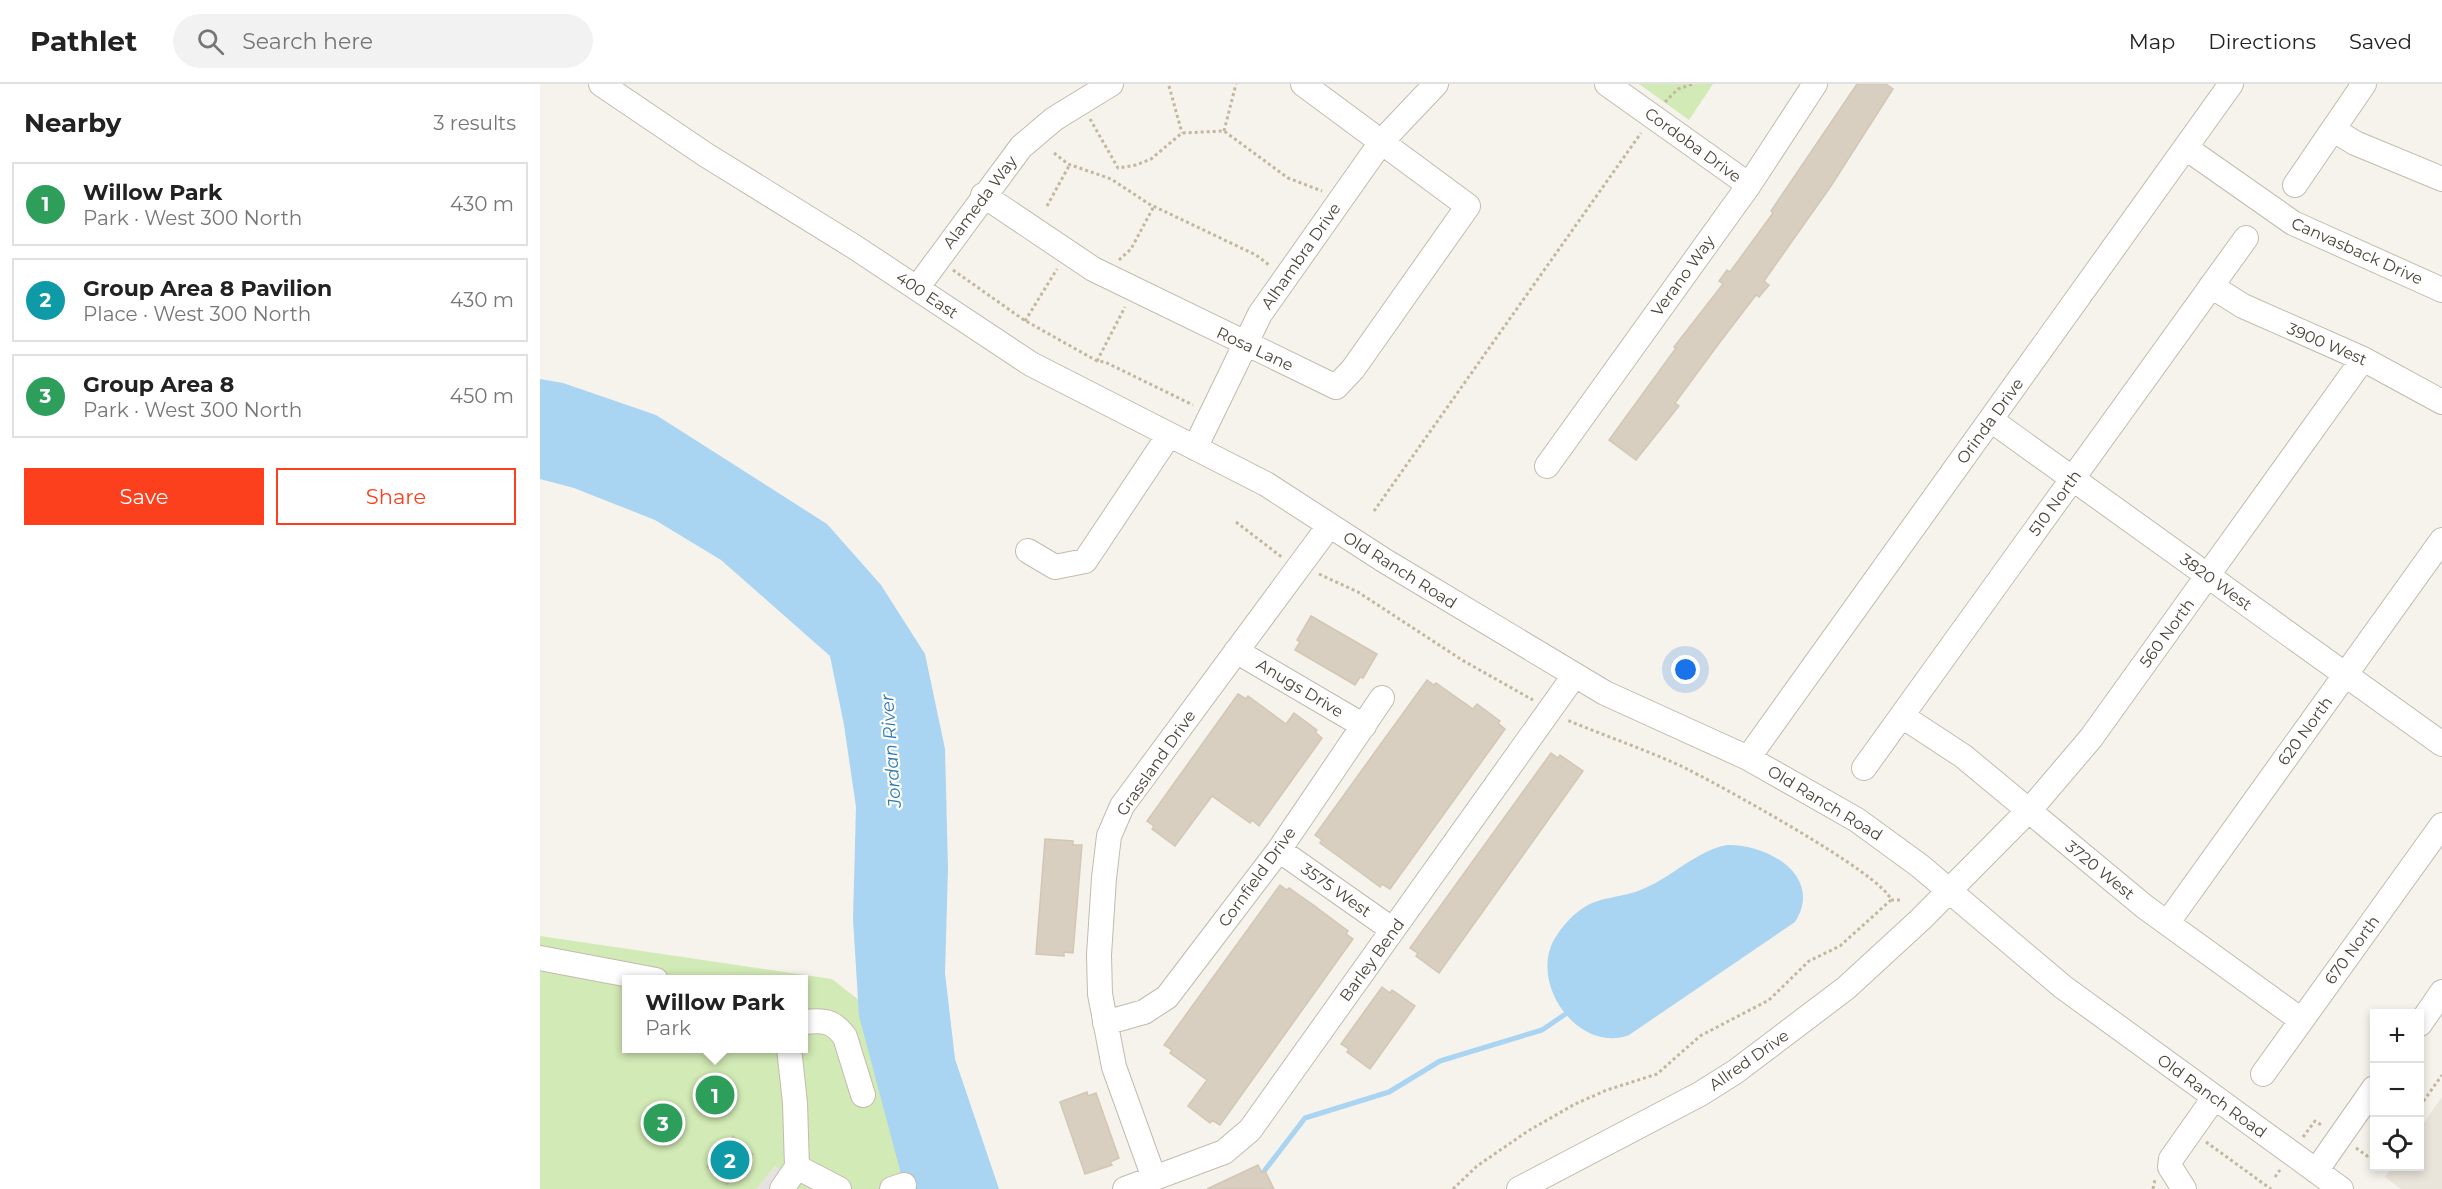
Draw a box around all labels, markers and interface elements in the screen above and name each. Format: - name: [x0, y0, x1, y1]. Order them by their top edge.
- search box: [173, 14, 593, 68]
- text: Pathlet: [30, 24, 137, 58]
- icon: search: [194, 25, 227, 58]
- text: Search here: [242, 28, 373, 55]
- text: Map: [2129, 29, 2175, 54]
- text: Directions: [2208, 29, 2316, 54]
- text: Saved: [2349, 29, 2412, 54]
- street label: Cordoba Drive: [1641, 104, 1745, 186]
- text: Nearby: [24, 107, 121, 139]
- text: 3 results: [433, 111, 516, 135]
- street label: Alameda Way: [939, 152, 1021, 252]
- text: Willow Park: [83, 179, 222, 206]
- text: 1: [42, 192, 49, 216]
- text: 430 m: [450, 192, 514, 216]
- street label: Alhambra Drive: [1257, 199, 1345, 313]
- text: Park · West 300 North: [83, 206, 302, 230]
- street label: Canvasback Drive: [2288, 214, 2426, 288]
- street label: Verano Way: [1647, 232, 1719, 320]
- street label: 400 East: [893, 267, 962, 323]
- text: Group Area 8 Pavilion: [83, 275, 332, 302]
- text: 2: [40, 288, 51, 312]
- text: 430 m: [450, 288, 514, 312]
- text: Place · West 300 North: [83, 302, 311, 326]
- street label: 3900 West: [2284, 319, 2370, 370]
- street label: Rosa Lane: [1214, 323, 1296, 375]
- text: Group Area 8: [83, 371, 234, 398]
- street label: Orinda Drive: [1953, 374, 2027, 468]
- text: 3: [40, 384, 51, 408]
- text: 450 m: [450, 384, 514, 408]
- text: Park · West 300 North: [83, 398, 302, 422]
- street label: 510 North: [2025, 466, 2085, 540]
- button: Save: [24, 468, 264, 525]
- button: Share: [276, 468, 516, 525]
- street label: Old Ranch Road: [1340, 527, 1460, 613]
- street label: 3820 West: [2176, 550, 2256, 615]
- street label: 560 North: [2136, 595, 2198, 671]
- street label: Anugs Drive: [1253, 655, 1347, 721]
- your location: [1671, 655, 1700, 684]
- water label: Jordan River: [876, 693, 906, 810]
- street label: 620 North: [2274, 693, 2336, 769]
- street label: Grassland Drive: [1112, 706, 1200, 820]
- street label: Old Ranch Road: [1764, 761, 1886, 845]
- street label: Cornfield Drive: [1214, 823, 1300, 931]
- street label: 3720 West: [2062, 837, 2139, 904]
- street label: 3575 West: [1297, 859, 1375, 921]
- street label: 670 North: [2321, 912, 2383, 988]
- street label: Barley Bend: [1336, 915, 1408, 1005]
- popup: [622, 975, 808, 1053]
- text: Willow Park: [645, 989, 785, 1016]
- map controls: [2370, 1009, 2424, 1171]
- button: +: [2370, 1009, 2424, 1063]
- text: Park: [645, 1016, 691, 1040]
- street label: Allred Drive: [1705, 1026, 1793, 1094]
- street label: Old Ranch Road: [2154, 1050, 2270, 1142]
- button: −: [2370, 1063, 2424, 1117]
- pin: 1: [696, 1072, 735, 1118]
- pin: 3: [644, 1100, 682, 1146]
- button: locate: [2370, 1117, 2424, 1171]
- pin: 2: [710, 1138, 750, 1182]

